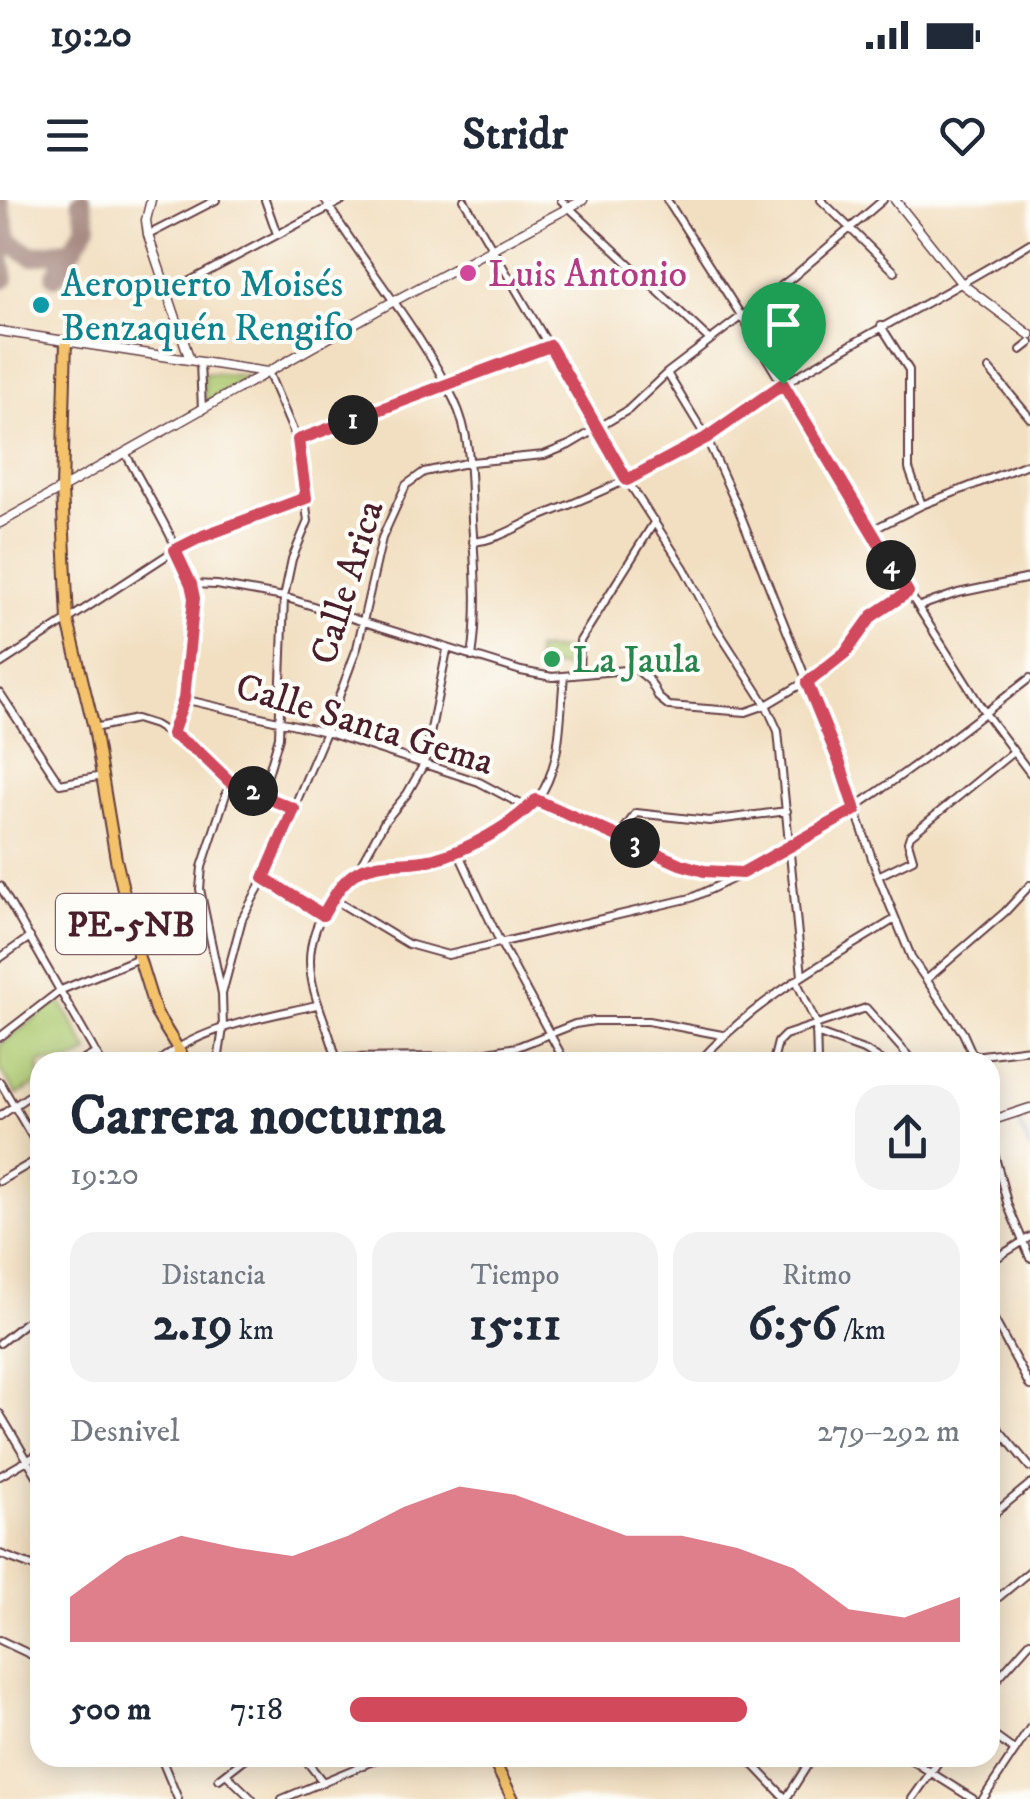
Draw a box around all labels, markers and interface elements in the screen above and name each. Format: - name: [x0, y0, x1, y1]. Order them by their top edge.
- text: 19:20: [50, 11, 132, 59]
- text: Stridr: [462, 107, 568, 163]
- icon: menu: [40, 108, 95, 163]
- icon: heart: [935, 108, 990, 163]
- place label: Luis Antonio: [488, 251, 687, 299]
- place label: Aeropuerto Moisés Benzaquén Rengifo: [61, 261, 354, 353]
- marker: Luis Antonio: [457, 262, 479, 284]
- pin: [741, 282, 826, 385]
- marker: Aeropuerto Moisés Benzaquén Rengifo: [30, 294, 52, 316]
- icon: arrive: [756, 297, 811, 352]
- pin: 1: [328, 395, 378, 445]
- text: 1: [348, 402, 358, 437]
- street label: Calle Arica: [300, 495, 396, 670]
- pin: 4: [866, 540, 916, 590]
- text: 4: [883, 547, 899, 582]
- place label: La Jaula: [572, 637, 700, 685]
- marker: La Jaula: [541, 648, 563, 670]
- street label: Calle Santa Gema: [230, 663, 499, 787]
- pin: 2: [228, 766, 278, 816]
- text: 2: [246, 773, 260, 808]
- pin: 3: [610, 818, 660, 868]
- text: 3: [630, 825, 640, 860]
- road number: PE-5NB: [56, 894, 206, 954]
- text: Carrera nocturna: [70, 1083, 445, 1152]
- button: share: [855, 1085, 960, 1190]
- text: 19:20: [70, 1155, 139, 1195]
- text: Distancia: [161, 1258, 265, 1293]
- text: Tiempo: [471, 1258, 559, 1293]
- text: Ritmo: [782, 1258, 851, 1293]
- text: 2.19: [153, 1293, 233, 1356]
- text: 15:11: [469, 1293, 561, 1356]
- text: 6:56: [747, 1293, 837, 1356]
- text: km: [233, 1313, 274, 1348]
- text: /km: [837, 1313, 886, 1348]
- text: Desnivel: [70, 1412, 180, 1452]
- text: 279–292 m: [817, 1412, 960, 1452]
- text: 500 m: [70, 1690, 151, 1730]
- text: 7:18: [230, 1690, 283, 1730]

